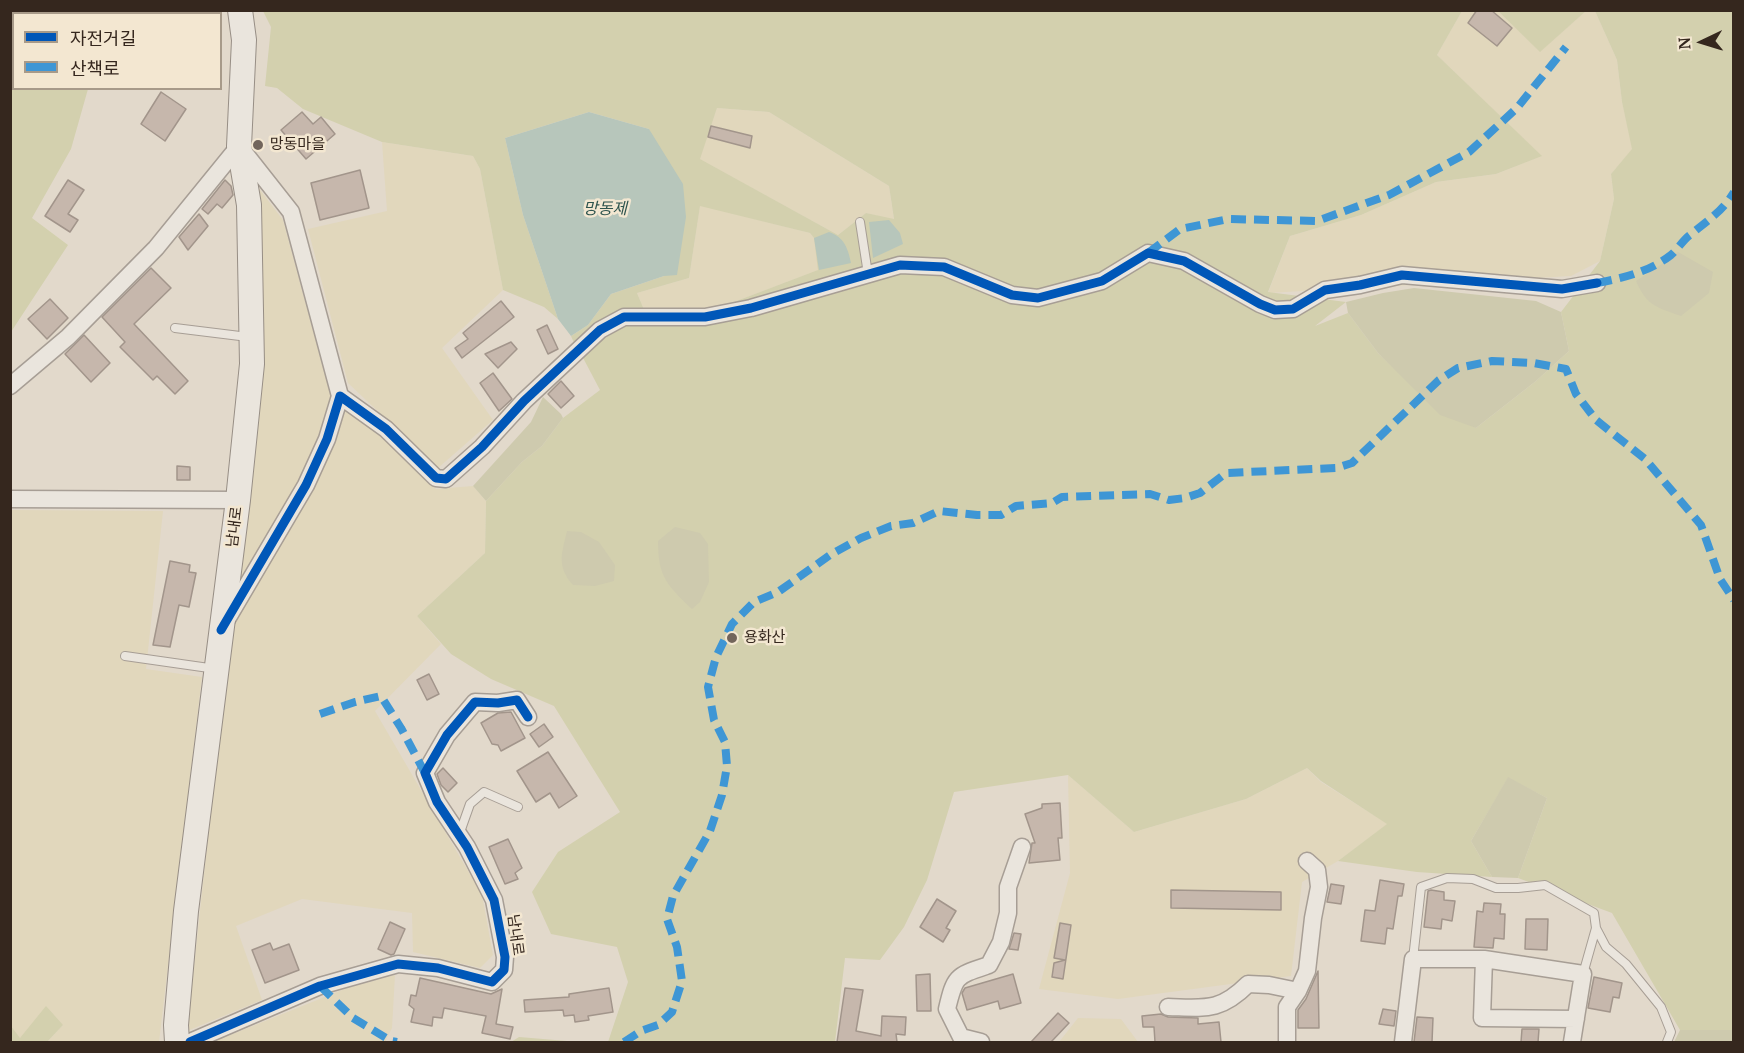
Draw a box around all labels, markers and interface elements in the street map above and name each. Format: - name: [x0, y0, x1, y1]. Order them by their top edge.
- legend: [12, 12, 222, 90]
- north arrow: [1672, 12, 1732, 72]
- text: 자전거길: [70, 26, 136, 50]
- text: N: [1673, 36, 1695, 50]
- text: 산책로: [70, 56, 120, 80]
- place label: 망동마을: [270, 136, 325, 154]
- marker: 망동마을: [251, 138, 265, 152]
- water label: 망동제: [583, 199, 627, 219]
- street label: 남내로: [224, 505, 246, 549]
- place label: 용화산: [744, 629, 785, 647]
- marker: 용화산: [725, 631, 739, 645]
- street label: 남내로: [503, 913, 527, 957]

